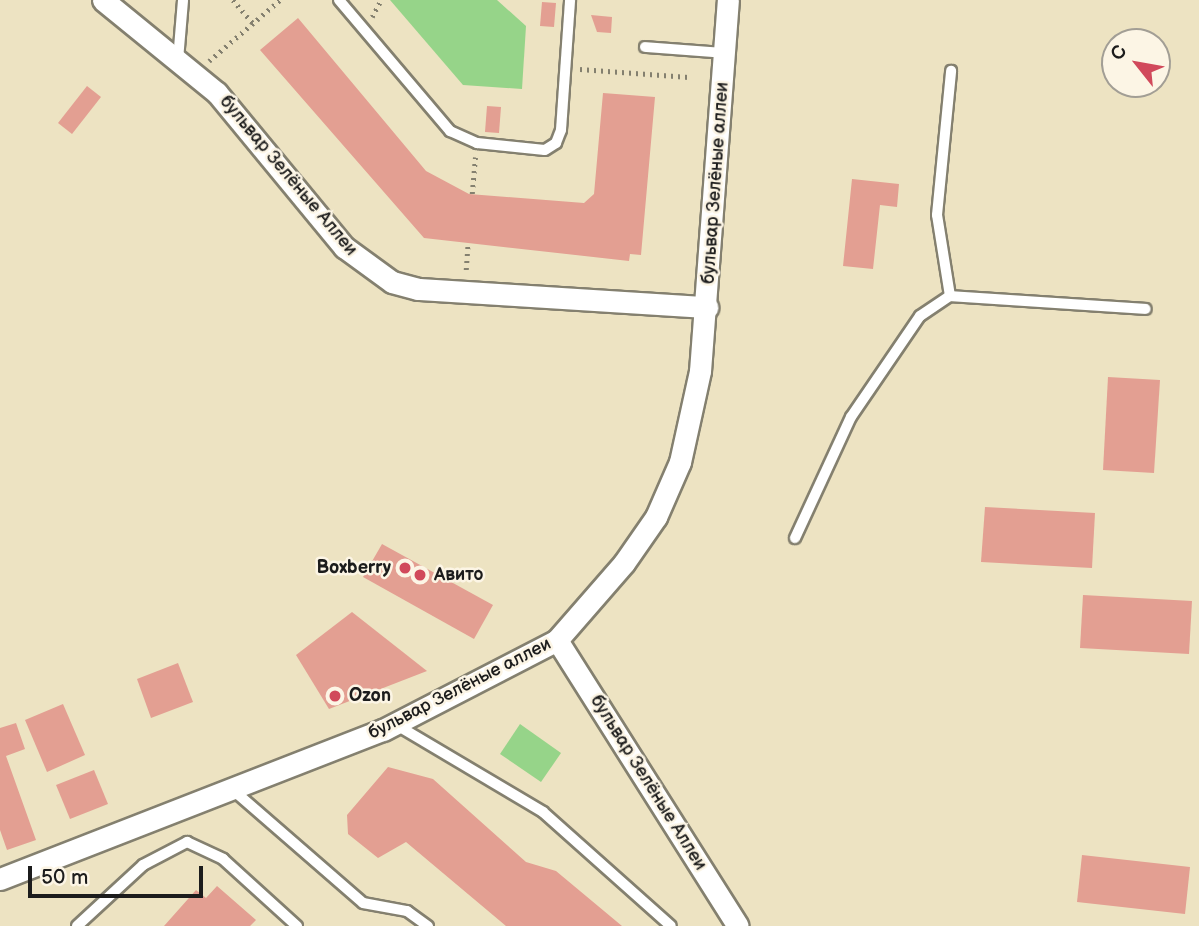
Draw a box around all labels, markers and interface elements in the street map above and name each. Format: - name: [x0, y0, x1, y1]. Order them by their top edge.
- north arrow: [1101, 28, 1171, 98]
- text: С: [1106, 41, 1133, 65]
- street label: бульвар Зелёные аллеи: [698, 81, 734, 285]
- street label: бульвар Зелёные Аллеи: [215, 91, 361, 261]
- place label: Boxberry: [316, 557, 391, 579]
- marker: Boxberry: [397, 560, 413, 576]
- place label: Авито: [434, 564, 483, 586]
- marker: Авито: [412, 567, 428, 583]
- street label: бульвар Зелёные аллеи: [365, 633, 555, 745]
- place label: Ozon: [349, 685, 391, 707]
- marker: Ozon: [327, 688, 343, 704]
- street label: бульвар Зелёные Аллеи: [585, 691, 711, 875]
- scale bar: [32, 852, 206, 896]
- text: 50 m: [41, 865, 88, 890]

